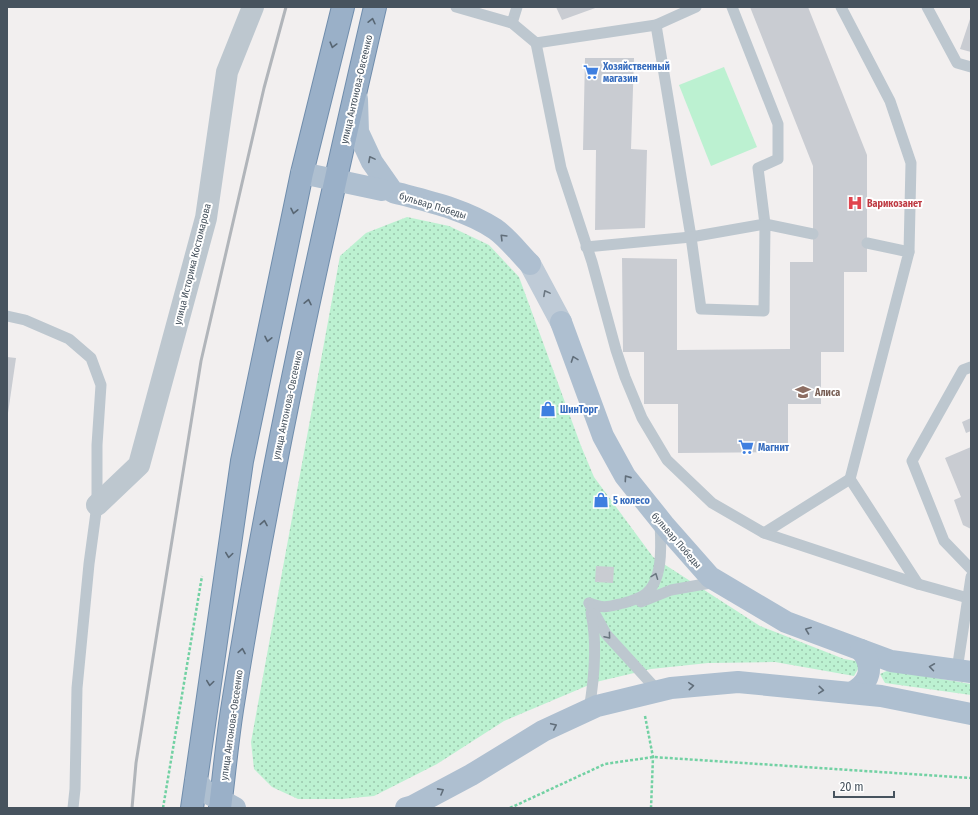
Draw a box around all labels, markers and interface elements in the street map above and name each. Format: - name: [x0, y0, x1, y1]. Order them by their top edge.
- one-way arrow: [367, 18, 375, 24]
- street label: улица Антонова-Овсеенко: [339, 34, 375, 145]
- one-way arrow: [330, 42, 338, 48]
- place label: Хозяйственный магазин: [602, 61, 670, 85]
- supermarket icon: Хозяйственный магазин: [582, 63, 600, 81]
- one-way arrow: [369, 156, 376, 163]
- street label: бульвар Победы: [398, 190, 468, 222]
- hospital icon: Варикозанет: [846, 194, 864, 212]
- place label: Варикозанет: [867, 198, 923, 210]
- street label: улица Историка Костомарова: [172, 202, 214, 326]
- one-way arrow: [290, 208, 298, 214]
- one-way arrow: [500, 234, 508, 242]
- one-way arrow: [543, 290, 550, 297]
- one-way arrow: [304, 299, 312, 305]
- one-way arrow: [264, 335, 272, 342]
- street label: улица Антонова-Овсеенко: [271, 349, 305, 461]
- one-way arrow: [571, 356, 579, 363]
- school or university icon: Алиса: [794, 383, 812, 401]
- place label: Алиса: [814, 387, 840, 399]
- shop icon: ШинТорг: [539, 400, 557, 418]
- place label: ШинТорг: [560, 404, 598, 416]
- supermarket icon: Магнит: [737, 438, 755, 456]
- place label: Магнит: [758, 442, 790, 454]
- one-way arrow: [625, 475, 632, 482]
- shop icon: 5 колесо: [592, 491, 610, 509]
- place label: 5 колесо: [613, 495, 650, 507]
- street label: бульвар Победы: [649, 510, 704, 571]
- one-way arrow: [260, 520, 268, 526]
- one-way arrow: [225, 552, 234, 558]
- one-way arrow: [651, 573, 659, 580]
- one-way arrow: [805, 626, 812, 635]
- one-way arrow: [604, 632, 611, 639]
- one-way arrow: [237, 648, 246, 654]
- one-way arrow: [929, 663, 935, 672]
- street label: улица Антонова-Овсеенко: [218, 669, 246, 781]
- one-way arrow: [206, 680, 215, 687]
- one-way arrow: [688, 682, 694, 691]
- one-way arrow: [818, 685, 824, 694]
- one-way arrow: [550, 723, 557, 731]
- scale bar: [834, 773, 894, 799]
- text: 20 m: [840, 780, 864, 794]
- one-way arrow: [437, 788, 444, 796]

